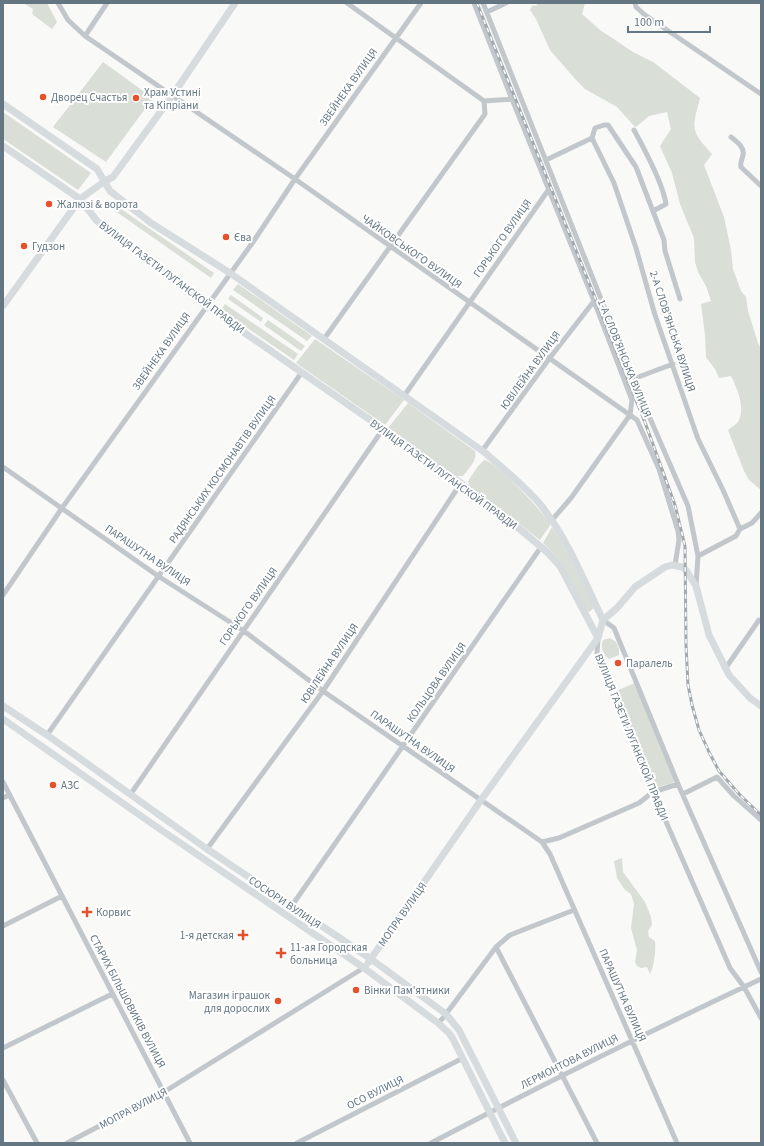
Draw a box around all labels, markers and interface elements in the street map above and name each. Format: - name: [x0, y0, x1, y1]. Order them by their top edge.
- scale bar: [628, 8, 710, 34]
- text: 100 m: [634, 14, 664, 31]
- street label: ЗВЕЙНЕКА ВУЛИЦЯ: [316, 45, 381, 129]
- place label: Храм Устині та Кіпріани: [144, 85, 201, 113]
- place label: Дворец Счастья: [51, 90, 128, 105]
- marker: Дворец Счастья: [38, 92, 48, 102]
- marker: Храм Устині та Кіпріани: [131, 93, 141, 103]
- street label: ГОРЬКОГО ВУЛИЦЯ: [470, 196, 535, 280]
- place label: Жалюзі & ворота: [57, 197, 138, 212]
- marker: Жалюзі & ворота: [44, 199, 54, 209]
- street label: ЧАЙКОВСЬКОГО ВУЛИЦЯ: [358, 211, 465, 292]
- street label: ВУЛИЦЯ ГАЗЄТИ ЛУГАНСКОЙ ПРАВДИ: [96, 218, 248, 337]
- place label: Єва: [234, 230, 251, 245]
- marker: Єва: [221, 232, 231, 242]
- place label: Гудзон: [32, 239, 65, 254]
- marker: Гудзон: [19, 241, 29, 251]
- street label: 2-А СЛОВ’ЯНСЬКА ВУЛИЦЯ: [646, 269, 699, 394]
- street label: 1-А СЛОВ’ЯНСЬКА ВУЛИЦЯ: [594, 297, 655, 420]
- street label: ЗВЕЙНЕКА ВУЛИЦЯ: [129, 309, 194, 393]
- street label: ЮВІЛЕЙНА ВУЛИЦЯ: [497, 328, 564, 413]
- street label: РАДЯНСЬКИХ КОСМОНАВТІВ ВУЛИЦЯ: [165, 392, 279, 546]
- street label: ВУЛИЦЯ ГАЗЄТИ ЛУГАНСКОЙ ПРАВДИ: [367, 416, 520, 533]
- street label: ПАРАШУТНА ВУЛИЦЯ: [102, 521, 194, 590]
- street label: ГОРЬКОГО ВУЛИЦЯ: [216, 564, 281, 648]
- street label: ЮВІЛЕЙНА ВУЛИЦЯ: [297, 620, 362, 706]
- street label: КОЛЬЦОВА ВУЛИЦЯ: [403, 639, 470, 725]
- street label: ВУЛИЦЯ ГАЗЄТИ ЛУГАНСКОЙ ПРАВДИ: [591, 652, 672, 823]
- place label: Паралель: [626, 656, 673, 671]
- marker: Паралель: [613, 658, 623, 668]
- street label: ПАРАШУТНА ВУЛИЦЯ: [367, 706, 458, 776]
- place label: АЗС: [61, 778, 79, 793]
- marker: АЗС: [48, 780, 58, 790]
- street label: СОСЮРИ ВУЛИЦЯ: [246, 873, 324, 932]
- street label: МОПРА ВУЛИЦЯ: [375, 879, 430, 949]
- place label: Корвис: [96, 905, 131, 920]
- marker: Корвис: [81, 906, 93, 918]
- place label: 1-я детская: [180, 928, 234, 943]
- marker: 1-я детская: [237, 929, 249, 941]
- street label: СТАРИХ БІЛЬШОВИКІВ ВУЛИЦЯ: [86, 932, 169, 1071]
- place label: 11-ая Городская больница: [290, 940, 368, 968]
- street label: ПАРАШУТНА ВУЛИЦЯ: [595, 946, 650, 1044]
- marker: 11-ая Городская больница: [275, 947, 287, 959]
- place label: Вінки Пам'ятники: [364, 983, 450, 998]
- marker: Вінки Пам'ятники: [351, 985, 361, 995]
- place label: Магазин іграшок для дорослих: [189, 988, 271, 1016]
- marker: Магазин іграшок для дорослих: [273, 996, 283, 1006]
- street label: ЛЕРМОНТОВА ВУЛИЦЯ: [518, 1030, 621, 1093]
- street label: ОСО ВУЛИЦЯ: [344, 1072, 406, 1113]
- street label: МОПРА ВУЛИЦЯ: [96, 1084, 170, 1133]

